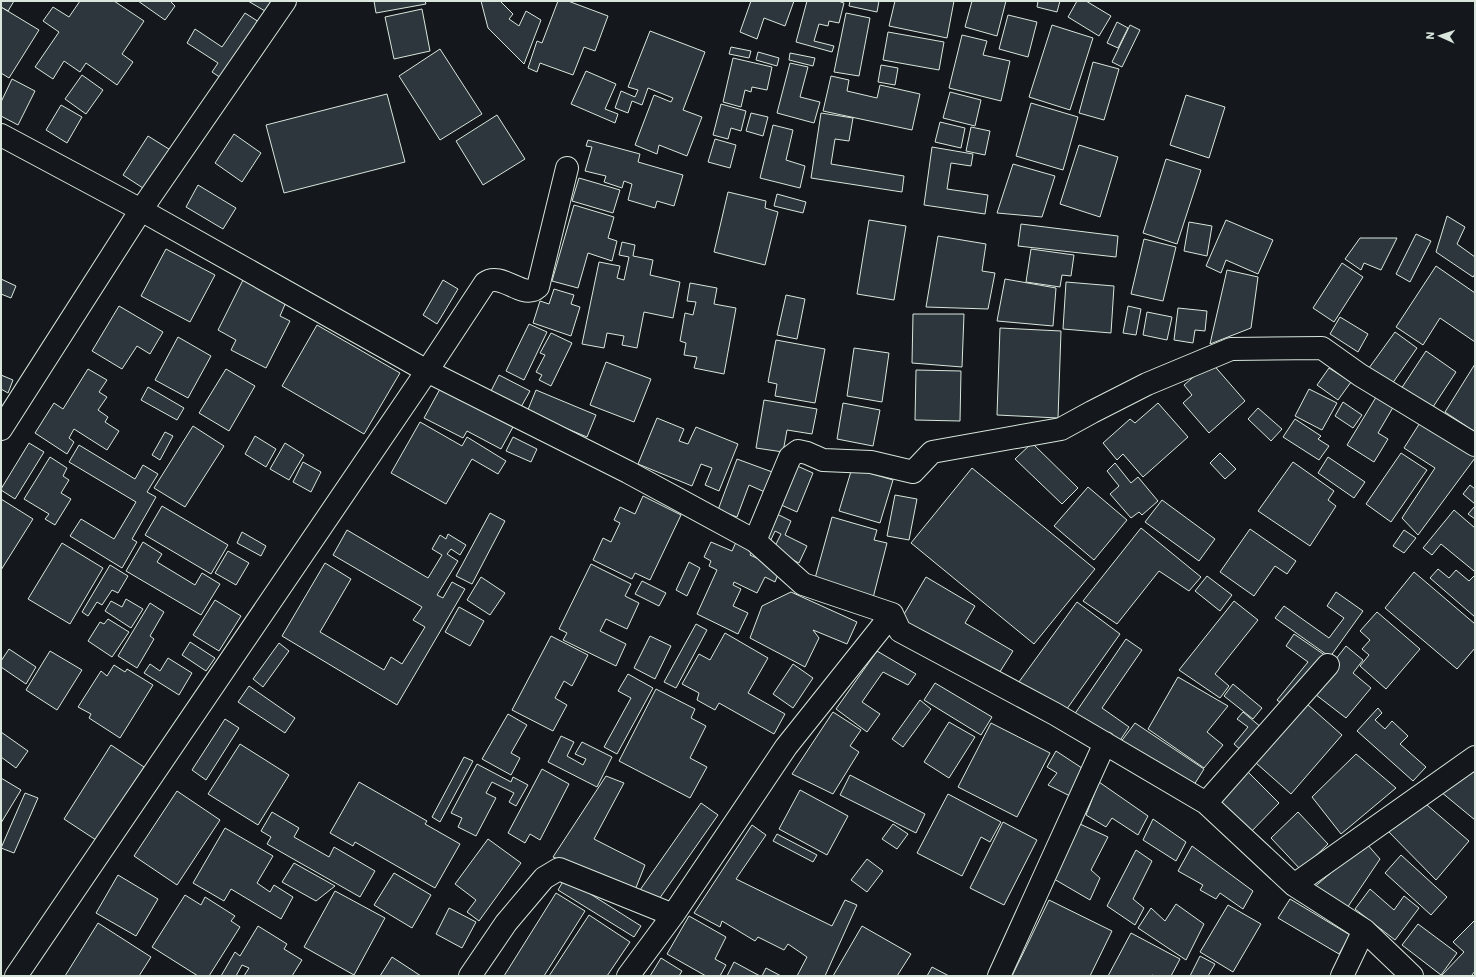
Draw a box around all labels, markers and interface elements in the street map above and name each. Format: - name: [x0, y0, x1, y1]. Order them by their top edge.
- north arrow: [1420, 16, 1460, 56]
- text: N: [1423, 31, 1437, 40]

